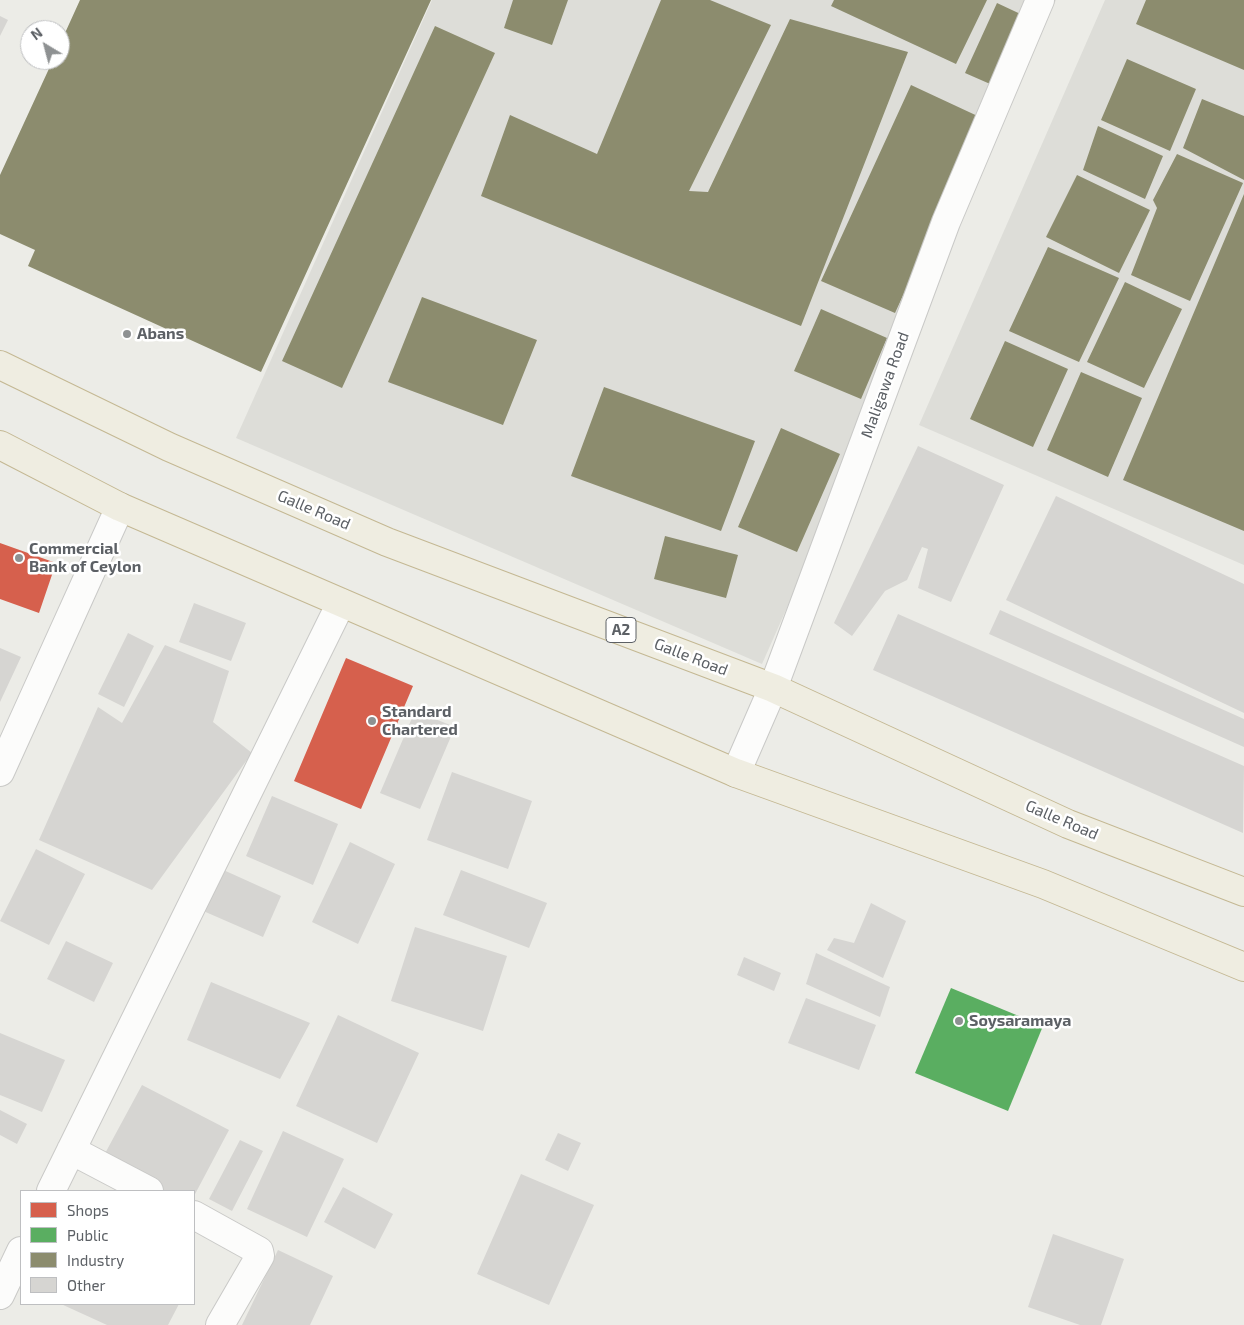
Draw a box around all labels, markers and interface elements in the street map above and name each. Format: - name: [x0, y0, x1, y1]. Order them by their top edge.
- north arrow: [20, 20, 70, 70]
- text: N: [27, 24, 45, 43]
- place label: Abans: [137, 324, 184, 344]
- marker: Abans: [121, 328, 133, 340]
- street label: Maligawa Road: [857, 329, 913, 441]
- street label: Galle Road: [275, 486, 353, 534]
- place label: Commercial Bank of Ceylon: [29, 539, 141, 577]
- marker: Commercial Bank of Ceylon: [13, 552, 25, 564]
- road number: A2: [606, 618, 636, 642]
- street label: Galle Road: [651, 634, 731, 680]
- place label: Standard Chartered: [382, 702, 458, 740]
- marker: Standard Chartered: [366, 715, 378, 727]
- street label: Galle Road: [1023, 796, 1101, 844]
- place label: Soysaramaya: [969, 1011, 1071, 1031]
- marker: Soysaramaya: [953, 1015, 965, 1027]
- legend: [20, 1190, 195, 1305]
- text: Shops: [67, 1201, 109, 1219]
- text: Public: [67, 1226, 108, 1244]
- text: Industry: [67, 1251, 124, 1269]
- text: Other: [67, 1276, 106, 1294]

